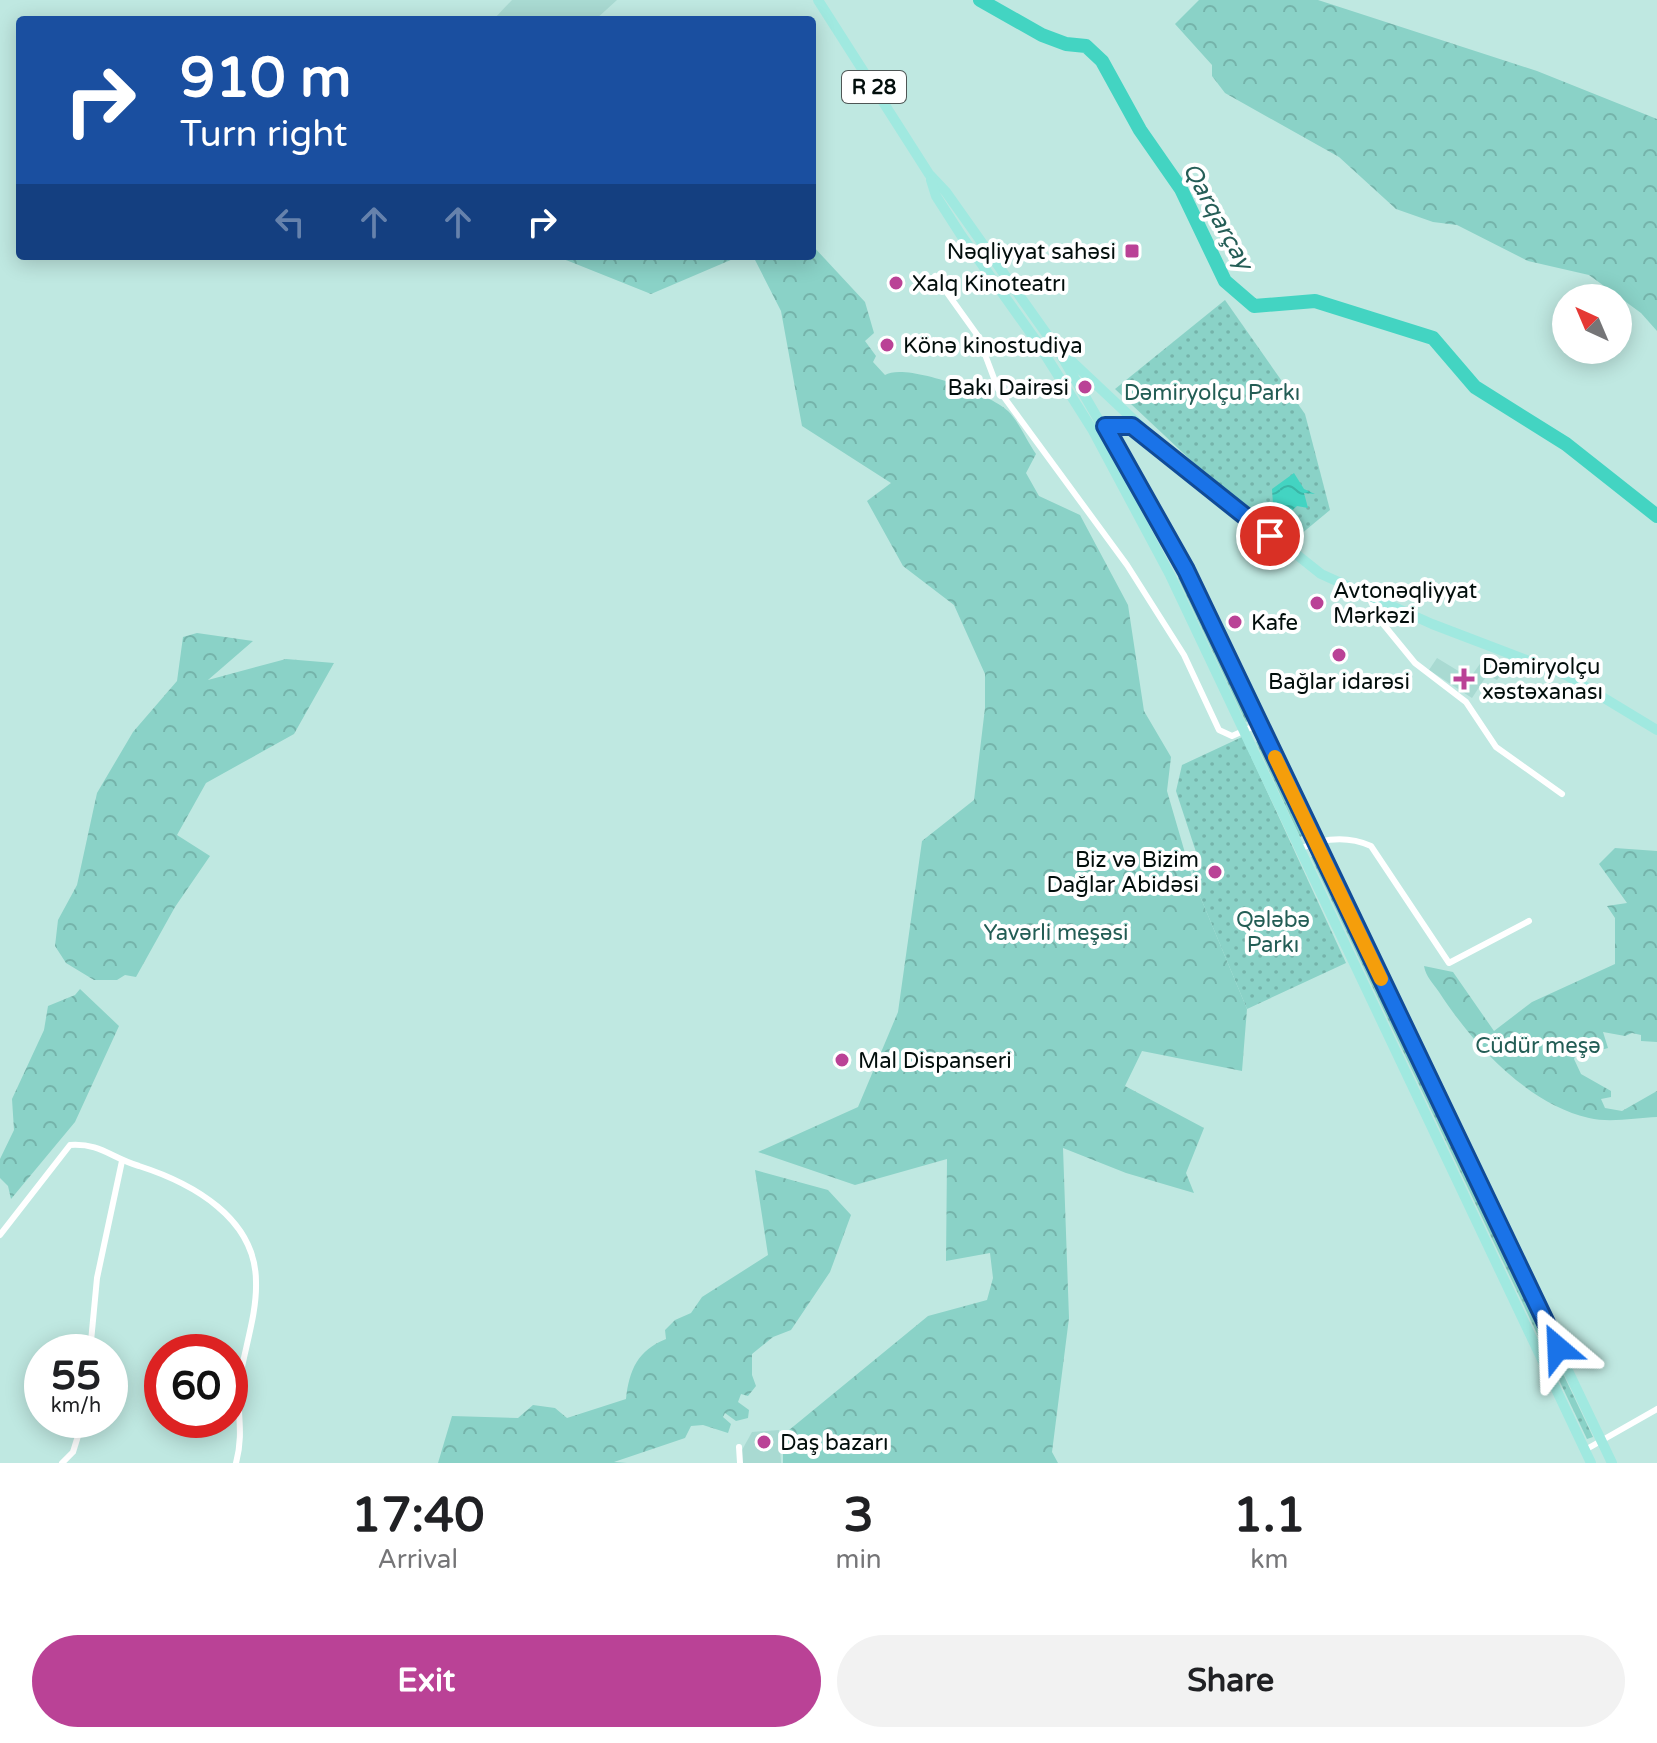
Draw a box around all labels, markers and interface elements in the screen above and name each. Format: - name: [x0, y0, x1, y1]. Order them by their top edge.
- text: 910 m: [180, 45, 351, 112]
- icon: right: [48, 48, 152, 152]
- road number: R 28: [842, 71, 906, 103]
- text: Turn right: [180, 113, 347, 156]
- water label: Qarqarçay: [1176, 158, 1260, 278]
- icon: left: [268, 200, 312, 244]
- icon: ahead: [352, 200, 396, 244]
- icon: ahead: [436, 200, 480, 244]
- icon: right: [520, 200, 564, 244]
- place label: Nəqliyyat sahəsi: [947, 239, 1116, 265]
- marker: Nəqliyyat sahəsi: [1123, 242, 1141, 260]
- place label: Xalq Kinoteatrı: [912, 271, 1066, 297]
- marker: Xalq Kinoteatrı: [887, 274, 905, 292]
- north arrow: [1552, 284, 1632, 364]
- map controls: [1552, 284, 1632, 364]
- place label: Könə kinostudiya: [903, 333, 1083, 359]
- marker: Könə kinostudiya: [878, 336, 896, 354]
- place label: Bakı Dairəsi: [947, 375, 1069, 401]
- marker: Bakı Dairəsi: [1076, 378, 1094, 396]
- park label: Dəmiryolçu Parkı: [1124, 380, 1300, 406]
- pin: [1236, 502, 1304, 570]
- icon: arrive: [1248, 514, 1292, 558]
- place label: Avtonəqliyyat Mərkəzi: [1333, 578, 1477, 629]
- marker: Avtonəqliyyat Mərkəzi: [1308, 594, 1326, 612]
- place label: Kafe: [1251, 610, 1298, 636]
- marker: Kafe: [1226, 613, 1244, 631]
- marker: Bağlar idarəsi: [1330, 646, 1348, 664]
- place label: Dəmiryolçu xəstəxanası: [1482, 654, 1603, 705]
- marker: Dəmiryolçu xəstəxanası: [1453, 668, 1475, 690]
- place label: Bağlar idarəsi: [1268, 669, 1410, 695]
- place label: Biz və Bizim Dağlar Abidəsi: [1046, 847, 1199, 898]
- marker: Biz və Bizim Dağlar Abidəsi: [1206, 863, 1224, 881]
- park label: Qələbə Parkı: [1236, 907, 1310, 958]
- park label: Yavərli meşəsi: [983, 920, 1129, 946]
- park label: Cüdür meşə: [1475, 1033, 1601, 1059]
- place label: Mal Dispanseri: [858, 1048, 1012, 1074]
- marker: Mal Dispanseri: [833, 1051, 851, 1069]
- position arrow: [1516, 1306, 1600, 1390]
- speed limit sign: 60: [144, 1334, 248, 1438]
- text: 55: [51, 1352, 101, 1400]
- text: km/h: [51, 1394, 101, 1418]
- place label: Daş bazarı: [780, 1430, 888, 1456]
- marker: Daş bazarı: [755, 1433, 773, 1451]
- text: 17:40: [351, 1487, 484, 1545]
- text: 3: [844, 1487, 874, 1545]
- text: 1.1: [1233, 1487, 1306, 1545]
- text: Arrival: [378, 1544, 458, 1575]
- text: min: [836, 1544, 882, 1575]
- text: km: [1250, 1544, 1288, 1575]
- button: Exit: [32, 1635, 821, 1727]
- button: Share: [837, 1635, 1625, 1727]

